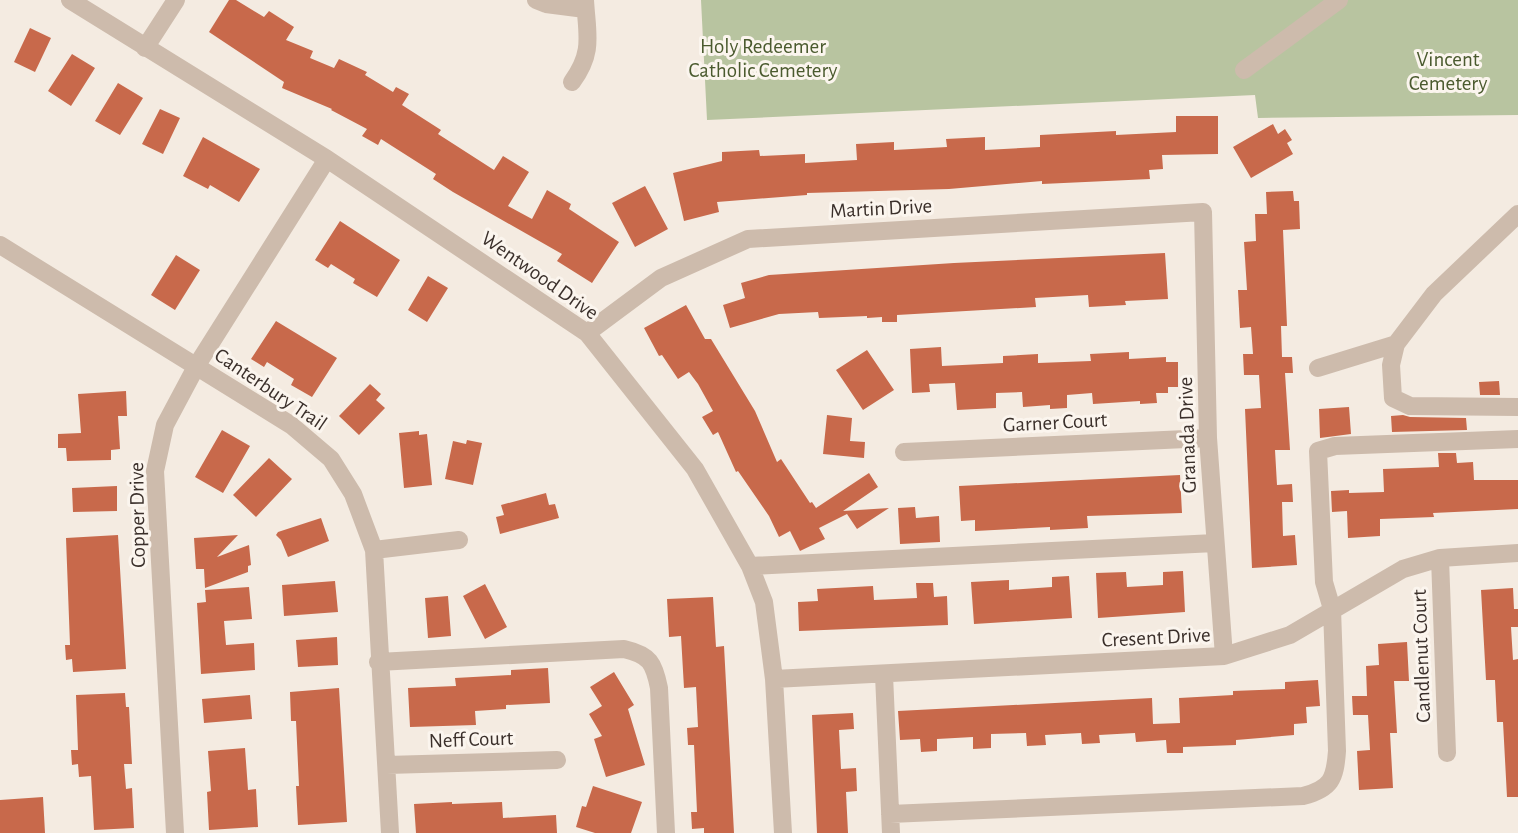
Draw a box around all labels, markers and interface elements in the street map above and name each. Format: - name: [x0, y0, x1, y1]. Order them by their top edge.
- park label: Holy Redeemer Catholic Cemetery: [688, 36, 838, 81]
- park label: Vincent Cemetery: [1409, 49, 1487, 94]
- street label: Martin Drive: [829, 195, 933, 222]
- street label: Wentwood Drive: [477, 227, 602, 323]
- street label: Canterbury Trail: [211, 344, 331, 435]
- street label: Granada Drive: [1175, 376, 1200, 494]
- street label: Garner Court: [1002, 409, 1108, 436]
- street label: Copper Drive: [126, 462, 149, 568]
- street label: Candlenut Court: [1409, 589, 1434, 723]
- street label: Cresent Drive: [1101, 624, 1211, 651]
- street label: Neff Court: [428, 728, 514, 751]

